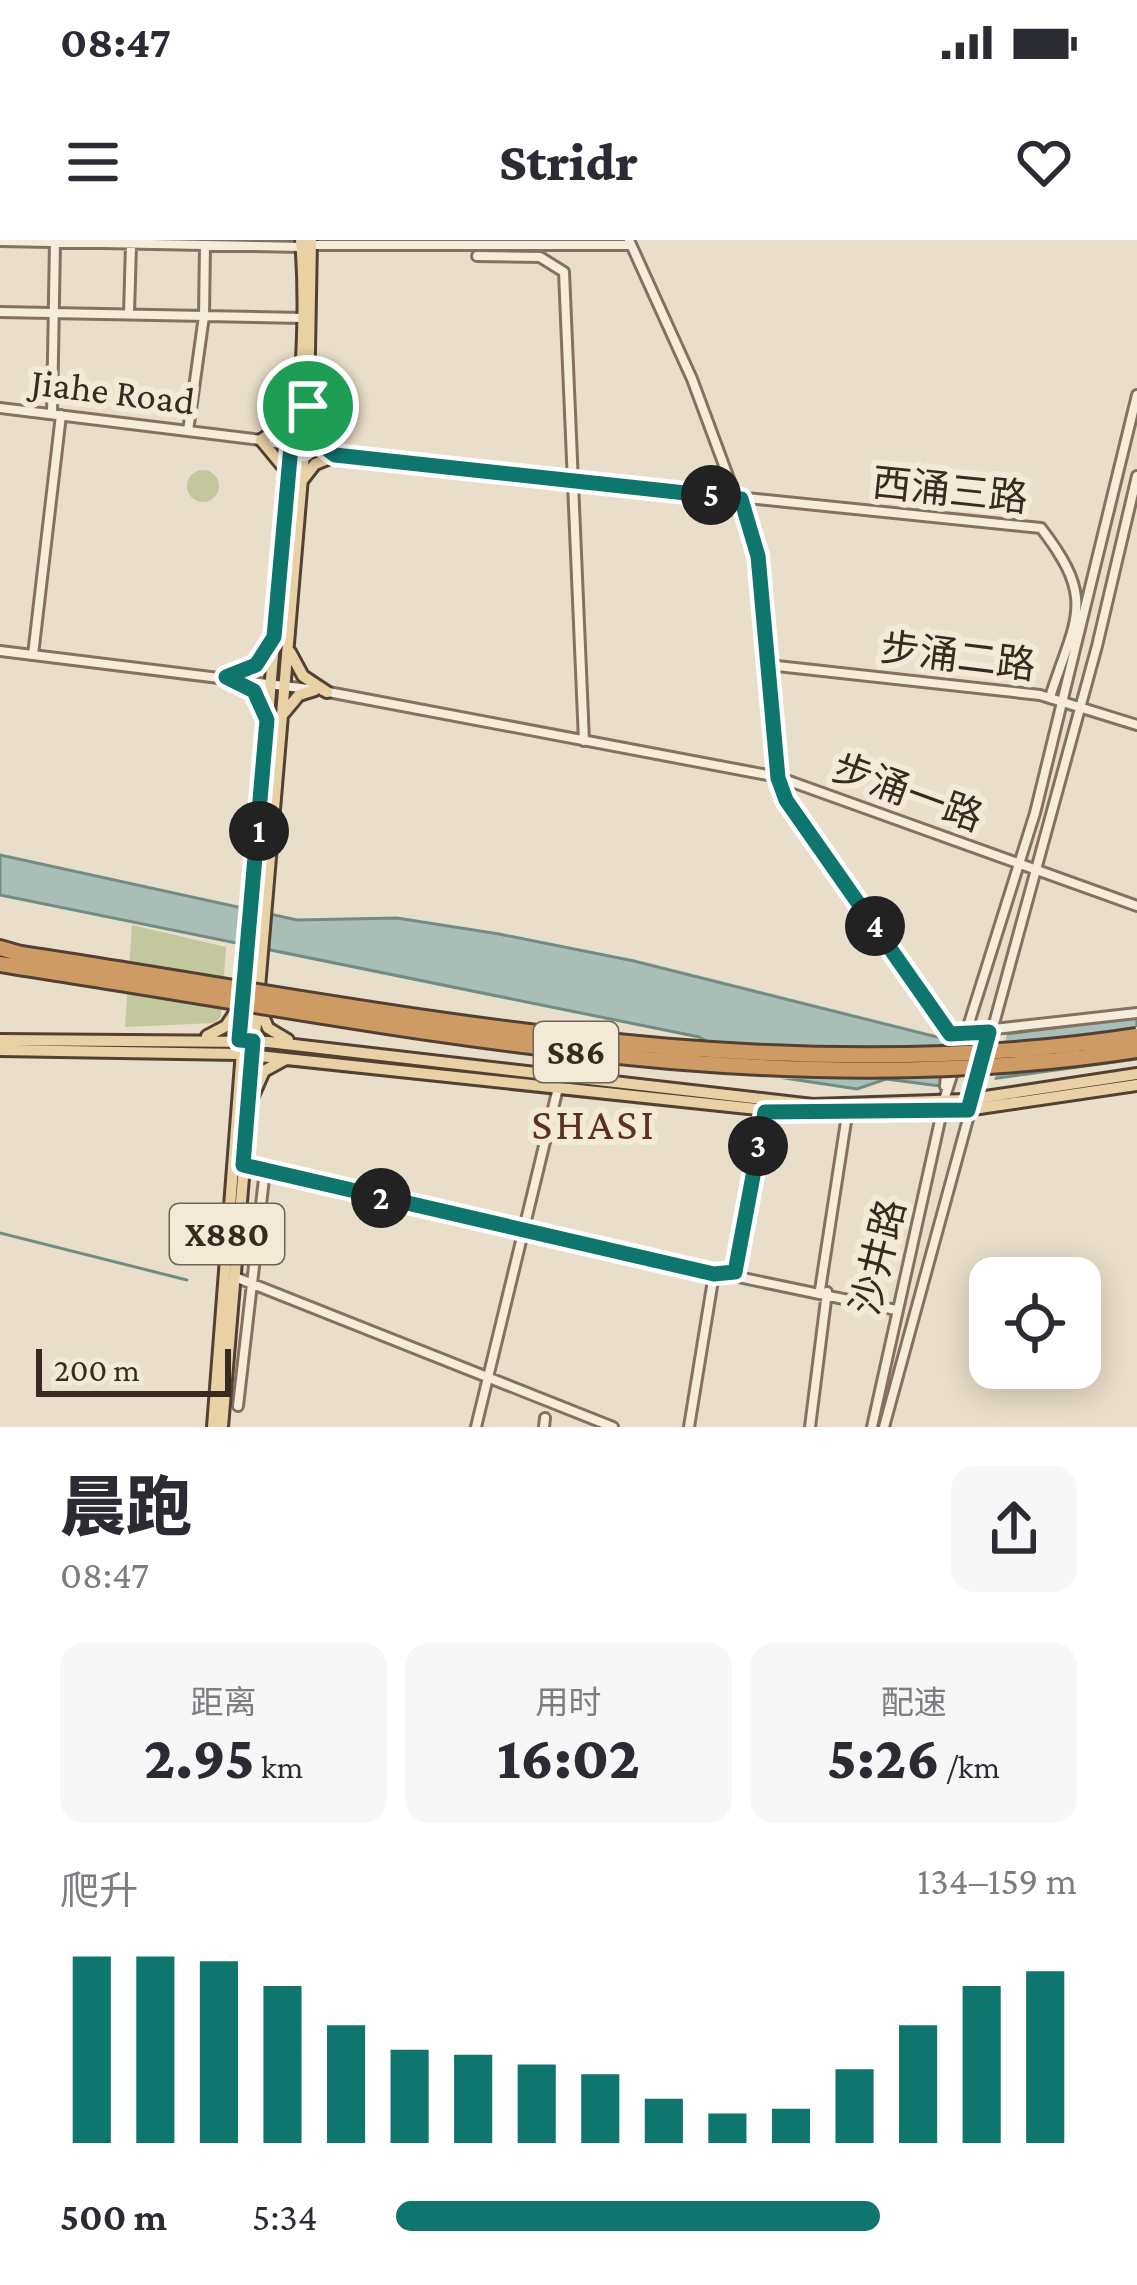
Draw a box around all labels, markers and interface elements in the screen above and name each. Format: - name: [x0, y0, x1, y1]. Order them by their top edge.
- text: 08:47: [60, 17, 171, 67]
- icon: menu: [60, 129, 126, 195]
- icon: heart: [1011, 129, 1077, 195]
- text: Stridr: [499, 132, 638, 192]
- pin: [257, 355, 359, 457]
- street label: Jiahe Road: [26, 359, 197, 422]
- icon: arrive: [275, 373, 341, 439]
- street label: 西涌三路: [870, 460, 1030, 520]
- pin: 5: [681, 465, 741, 525]
- text: 5: [703, 476, 719, 513]
- street label: 步涌二路: [878, 625, 1038, 687]
- street label: 步涌一路: [827, 745, 989, 839]
- pin: 1: [229, 801, 289, 861]
- text: 1: [253, 812, 265, 849]
- pin: 4: [845, 896, 905, 956]
- text: 4: [866, 907, 884, 944]
- road number: S86: [534, 1022, 618, 1082]
- district label: SHASI: [531, 1099, 657, 1149]
- pin: 3: [728, 1116, 788, 1176]
- text: 3: [750, 1127, 766, 1164]
- pin: 2: [351, 1168, 411, 1228]
- text: 2: [373, 1179, 389, 1216]
- street label: 沙井路: [843, 1195, 913, 1319]
- road number: X880: [170, 1204, 284, 1264]
- map controls: [969, 1257, 1101, 1389]
- button: locate: [969, 1257, 1101, 1389]
- scale bar: [36, 1343, 231, 1396]
- text: 200 m: [54, 1351, 140, 1388]
- button: share: [951, 1466, 1077, 1592]
- text: 晨跑: [60, 1471, 192, 1544]
- text: 08:47: [60, 1553, 149, 1596]
- text: 距离: [191, 1684, 257, 1721]
- text: 用时: [536, 1684, 602, 1721]
- text: 配速: [881, 1684, 947, 1721]
- text: 2.95: [144, 1724, 255, 1791]
- text: 16:02: [497, 1724, 640, 1791]
- text: 5:26: [827, 1724, 940, 1791]
- text: km: [255, 1748, 303, 1785]
- text: /km: [940, 1748, 1000, 1785]
- text: 134–159 m: [917, 1859, 1077, 1902]
- text: 爬升: [60, 1869, 138, 1912]
- text: 500 m: [60, 2195, 167, 2238]
- text: 5:34: [252, 2195, 318, 2238]

